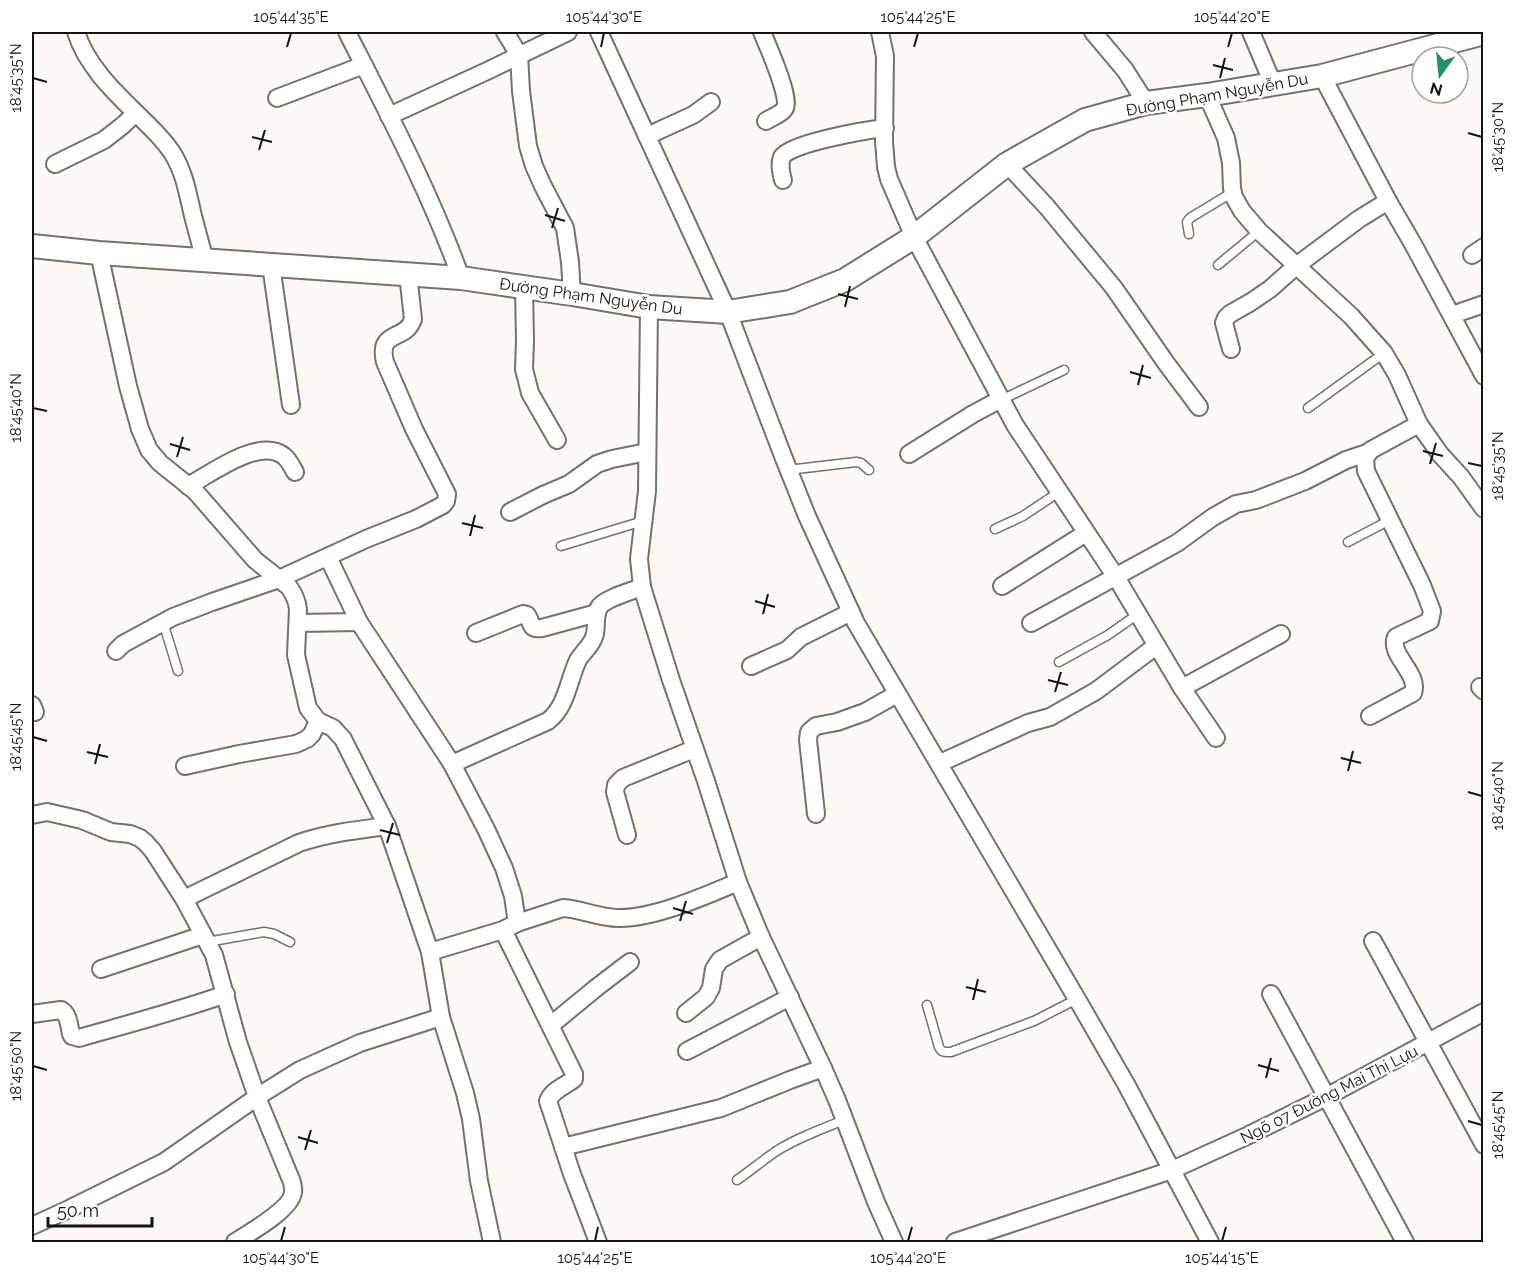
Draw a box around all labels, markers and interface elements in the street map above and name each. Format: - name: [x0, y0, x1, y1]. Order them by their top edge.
- text: 105°44'35"E: [253, 8, 329, 26]
- text: 105°44'30"E: [566, 8, 642, 26]
- text: 105°44'25"E: [880, 8, 956, 26]
- text: 105°44'20"E: [1194, 8, 1270, 26]
- text: 18°45'35"N: [7, 43, 25, 113]
- north arrow: [1410, 45, 1470, 105]
- street label: Đường Phạm Nguyễn Du: [1124, 69, 1310, 120]
- text: N: [1428, 78, 1445, 100]
- text: 18°45'30"N: [1489, 102, 1507, 172]
- street label: Đường Phạm Nguyễn Du: [498, 274, 684, 319]
- text: 18°45'40"N: [7, 373, 25, 443]
- text: 18°45'35"N: [1489, 431, 1507, 501]
- text: 18°45'45"N: [7, 703, 25, 771]
- text: 18°45'40"N: [1489, 761, 1507, 831]
- text: 18°45'50"N: [7, 1031, 25, 1101]
- street label: Ngõ 07 Đường Mai Thị Lựu: [1237, 1041, 1421, 1148]
- text: 18°45'45"N: [1489, 1091, 1507, 1159]
- scale bar: [48, 1190, 152, 1228]
- text: 50 m: [57, 1200, 99, 1221]
- text: 105°44'30"E: [243, 1249, 319, 1267]
- text: 105°44'25"E: [557, 1249, 633, 1267]
- text: 105°44'20"E: [870, 1249, 946, 1267]
- text: 105°44'15"E: [1185, 1249, 1259, 1267]

